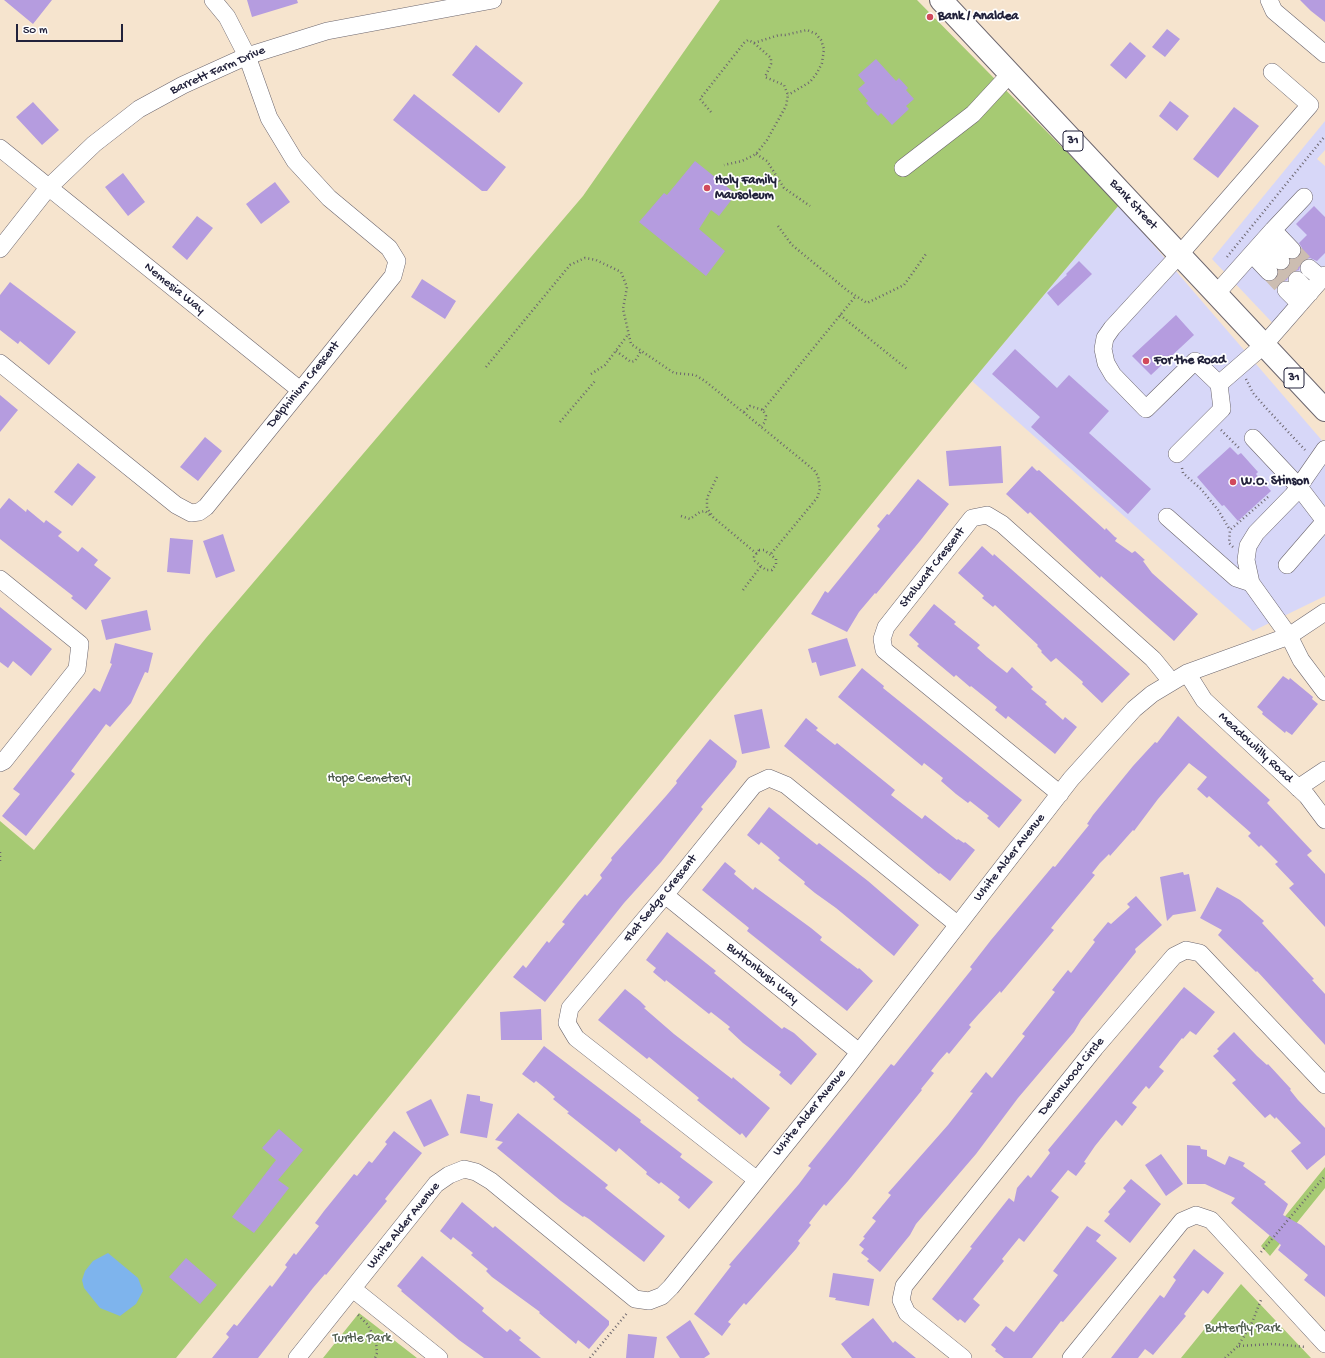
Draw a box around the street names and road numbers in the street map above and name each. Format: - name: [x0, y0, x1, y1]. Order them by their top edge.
- street label: Barrett Farm Drive: [168, 43, 268, 99]
- road number: 31: [1063, 131, 1083, 151]
- street label: Bank Street: [1106, 176, 1160, 234]
- street label: Nemesia Way: [140, 260, 208, 318]
- street label: Delphinium Crescent: [264, 338, 344, 432]
- road number: 31: [1284, 368, 1304, 388]
- street label: Stalwart Crescent: [897, 525, 969, 611]
- street label: Meadowlilly Road: [1214, 709, 1296, 787]
- street label: White Alder Avenue: [971, 811, 1049, 905]
- street label: Flat Sedge Crescent: [621, 852, 701, 946]
- street label: Buttonbush Way: [723, 940, 801, 1008]
- street label: Devonwood Circle: [1036, 1035, 1108, 1119]
- street label: White Alder Avenue: [770, 1066, 850, 1160]
- street label: White Alder Avenue: [364, 1179, 444, 1273]

